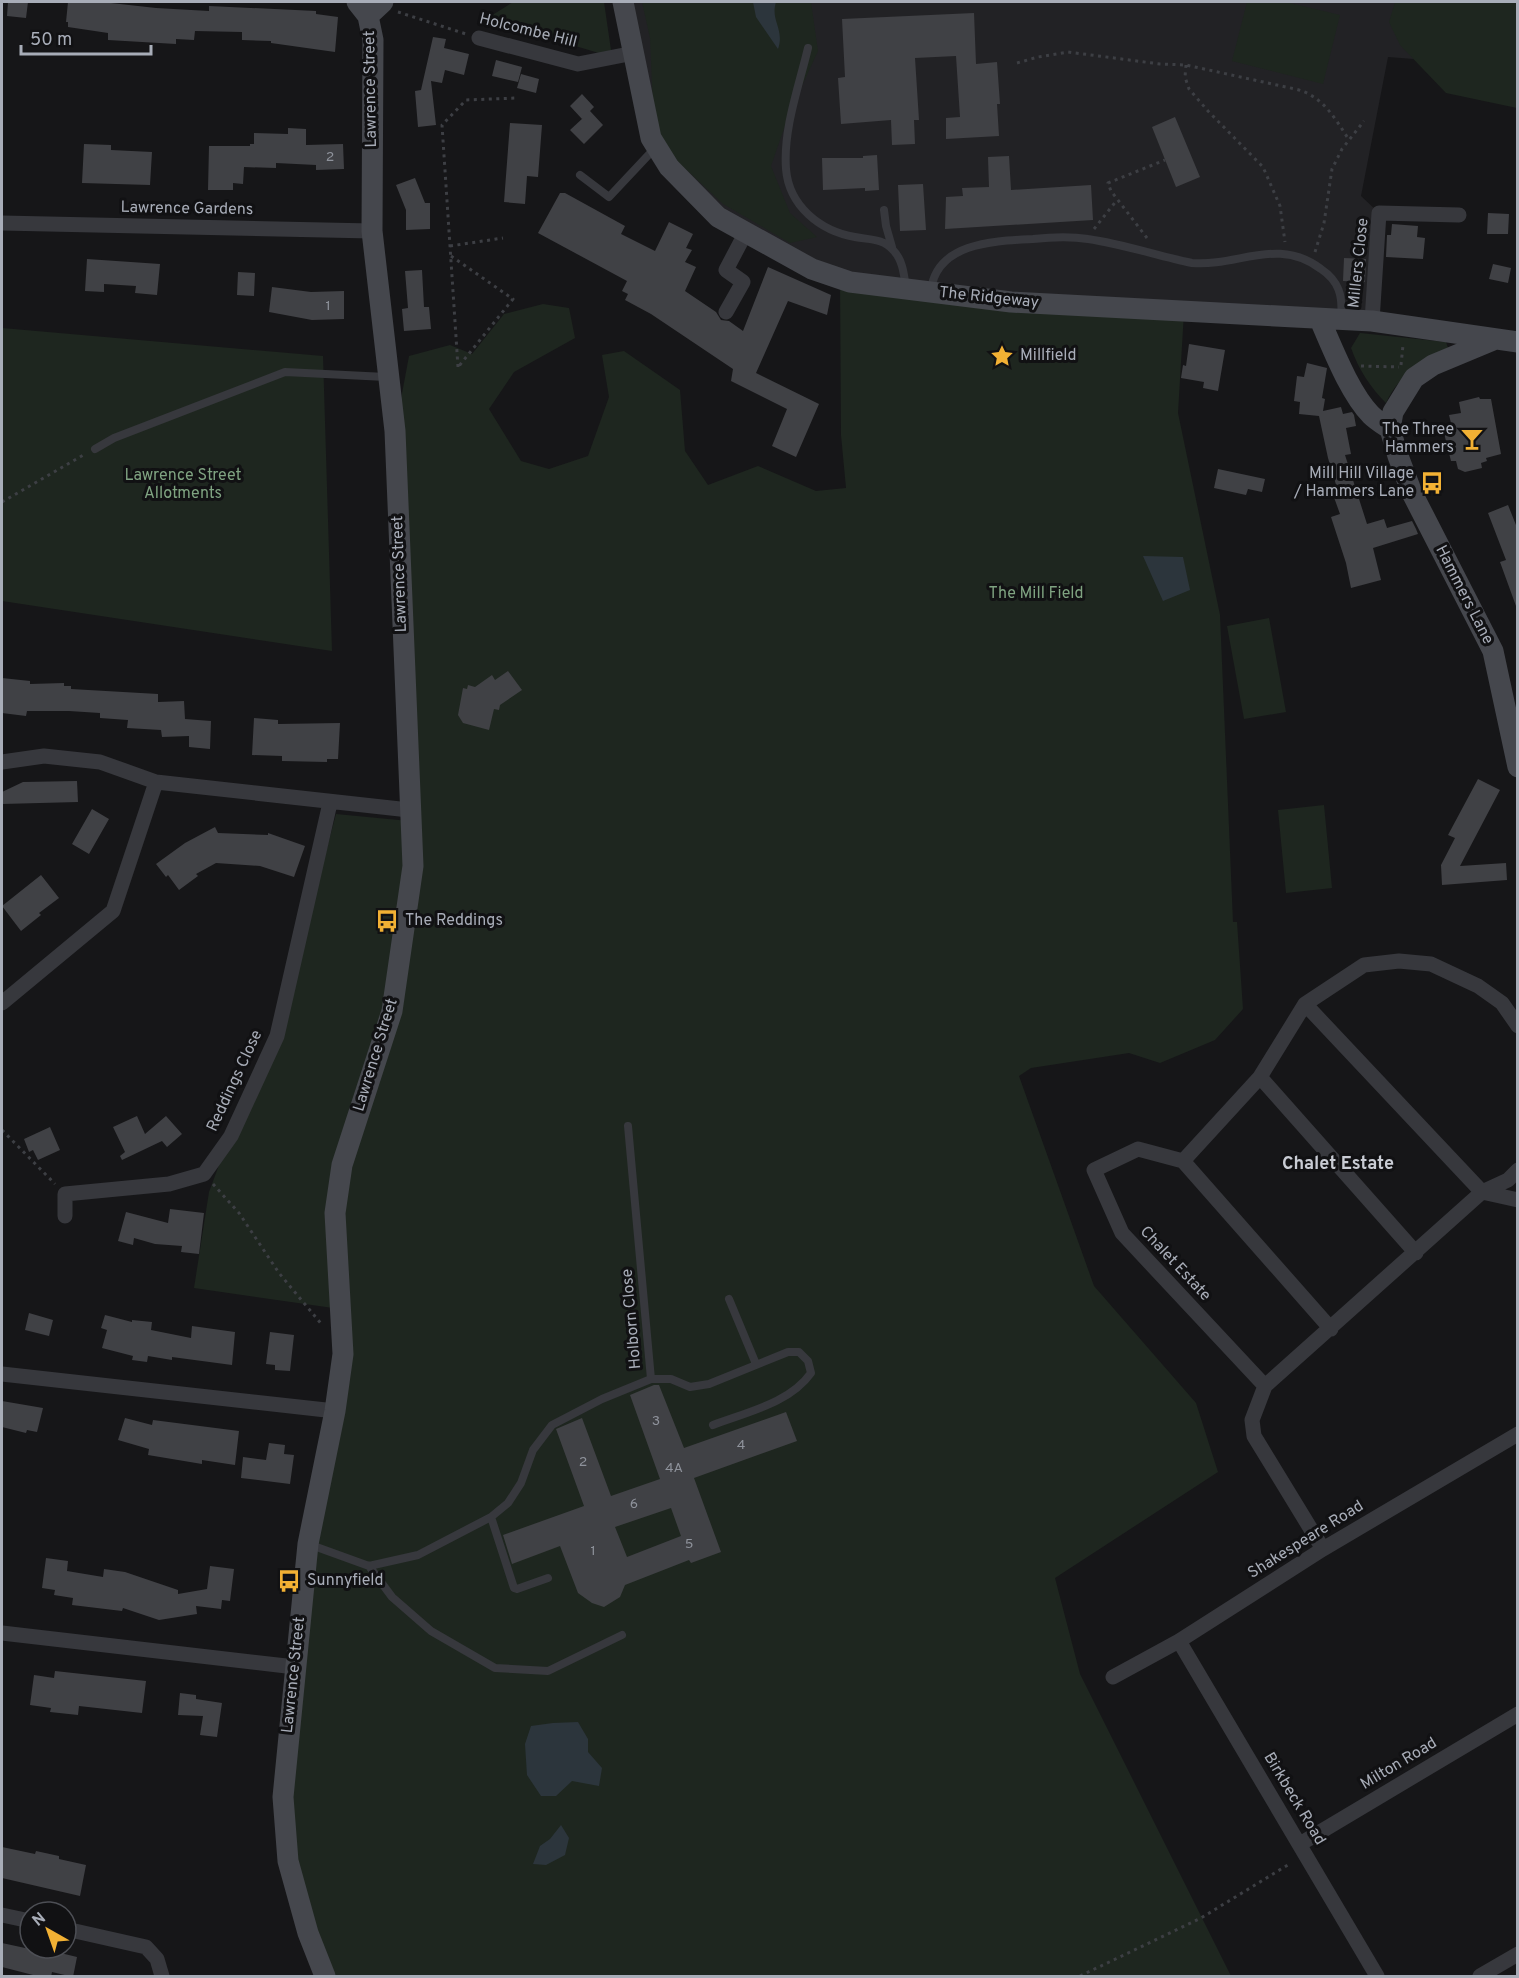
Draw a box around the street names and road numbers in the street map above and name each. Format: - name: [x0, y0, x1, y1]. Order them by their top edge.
- street label: Holcombe Hill: [477, 9, 579, 53]
- street label: Lawrence Street: [360, 30, 382, 148]
- street label: Lawrence Gardens: [120, 198, 254, 220]
- street label: Millers Close: [1344, 217, 1374, 309]
- street label: The Ridgeway: [938, 283, 1040, 313]
- street label: Lawrence Street: [388, 515, 412, 633]
- street label: Hammers Lane: [1430, 542, 1498, 648]
- street label: Lawrence Street: [349, 996, 403, 1114]
- street label: Reddings Close: [203, 1027, 267, 1135]
- street label: Chalet Estate: [1135, 1222, 1215, 1306]
- street label: Holborn Close: [618, 1268, 646, 1370]
- street label: Shakespeare Road: [1244, 1496, 1368, 1584]
- street label: Lawrence Street: [278, 1616, 310, 1734]
- street label: Milton Road: [1357, 1733, 1441, 1795]
- street label: Birkbeck Road: [1258, 1749, 1330, 1849]

